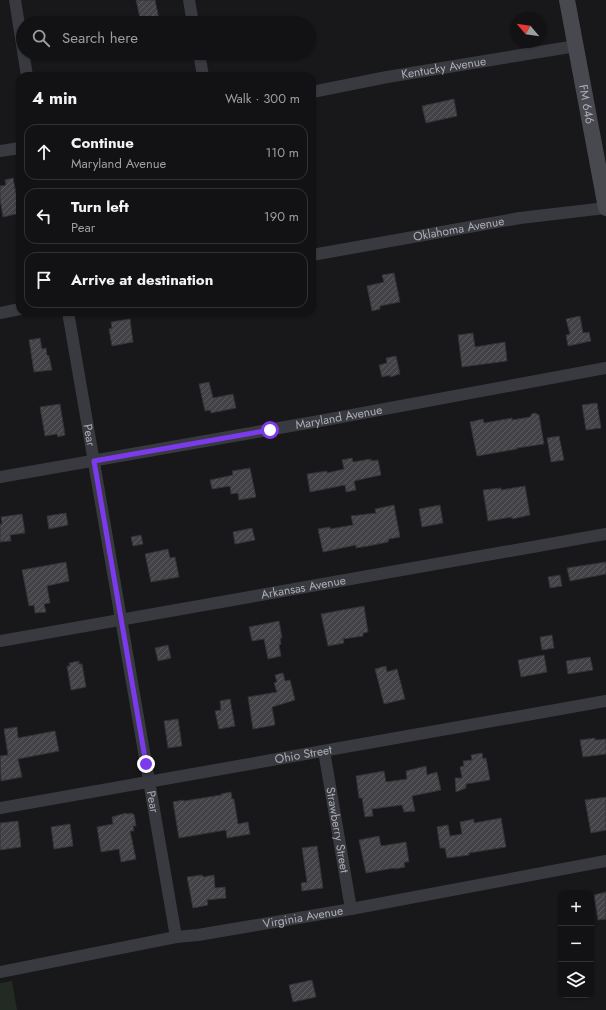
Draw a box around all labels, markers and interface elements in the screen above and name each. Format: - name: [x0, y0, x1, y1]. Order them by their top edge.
- north arrow: [510, 12, 546, 48]
- search box: [16, 16, 316, 60]
- icon: search: [30, 27, 52, 49]
- text: Search here: [62, 27, 138, 49]
- street label: Kentucky Avenue: [400, 52, 487, 84]
- street label: FM 646: [574, 83, 599, 126]
- text: 4 min: [32, 86, 77, 110]
- text: Walk · 300 m: [225, 89, 300, 108]
- text: Continue: [71, 132, 134, 154]
- icon: ahead: [33, 141, 55, 163]
- text: 110 m: [265, 143, 299, 162]
- text: Maryland Avenue: [71, 154, 166, 173]
- text: Turn left: [71, 196, 129, 218]
- icon: left: [33, 205, 55, 227]
- text: 190 m: [264, 207, 299, 226]
- street label: Oklahoma Avenue: [412, 212, 506, 246]
- text: Pear: [71, 218, 95, 237]
- icon: arrive: [33, 269, 55, 291]
- text: Arrive at destination: [71, 269, 213, 291]
- street label: Maryland Avenue: [294, 401, 384, 434]
- route start: [261, 421, 279, 439]
- street label: Pear: [79, 423, 100, 449]
- street label: Arkansas Avenue: [259, 571, 347, 604]
- street label: Ohio Street: [273, 741, 333, 768]
- route end: [137, 755, 155, 773]
- street label: Strawberry Street: [321, 786, 354, 874]
- street label: Pear: [142, 789, 164, 815]
- map controls: [558, 890, 594, 998]
- button: +: [558, 890, 594, 926]
- street label: Virginia Avenue: [261, 901, 345, 933]
- button: −: [558, 926, 594, 962]
- button: layers: [558, 962, 594, 998]

